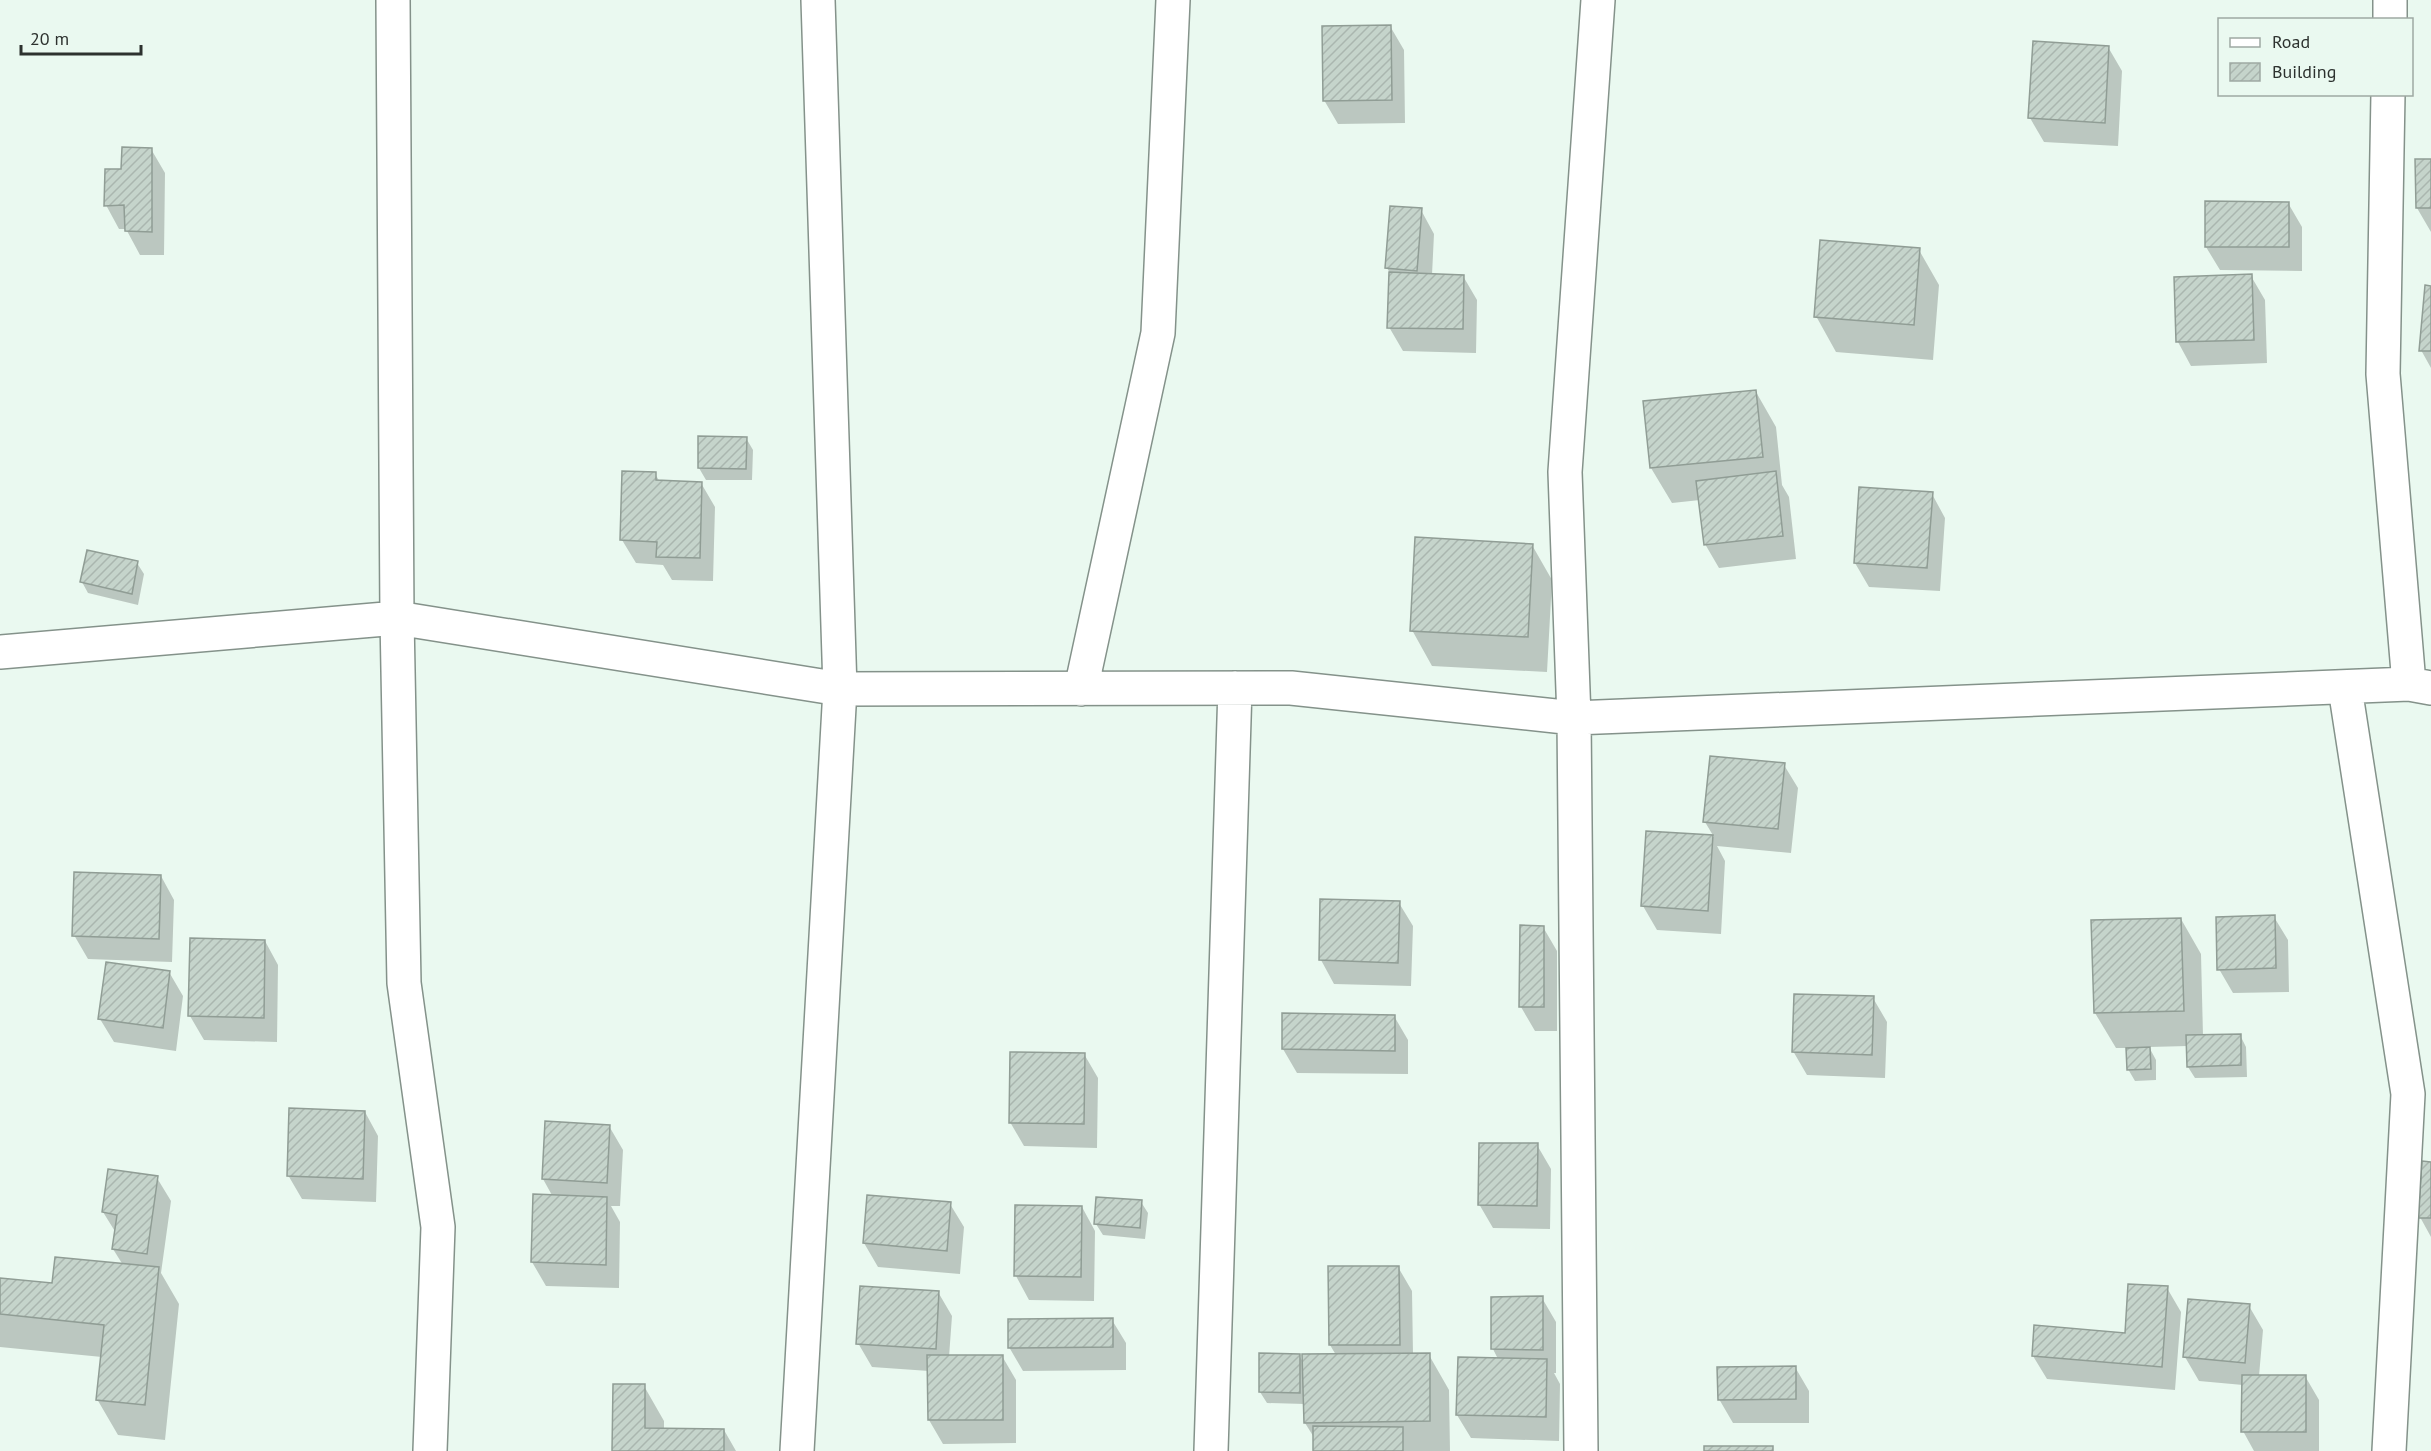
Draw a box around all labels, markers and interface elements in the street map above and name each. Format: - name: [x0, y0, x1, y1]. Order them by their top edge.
- scale bar: [21, 18, 141, 56]
- legend: [2218, 18, 2413, 96]
- text: 20 m: [30, 27, 69, 50]
- text: Road: [2272, 30, 2310, 53]
- text: Building: [2272, 60, 2336, 83]

